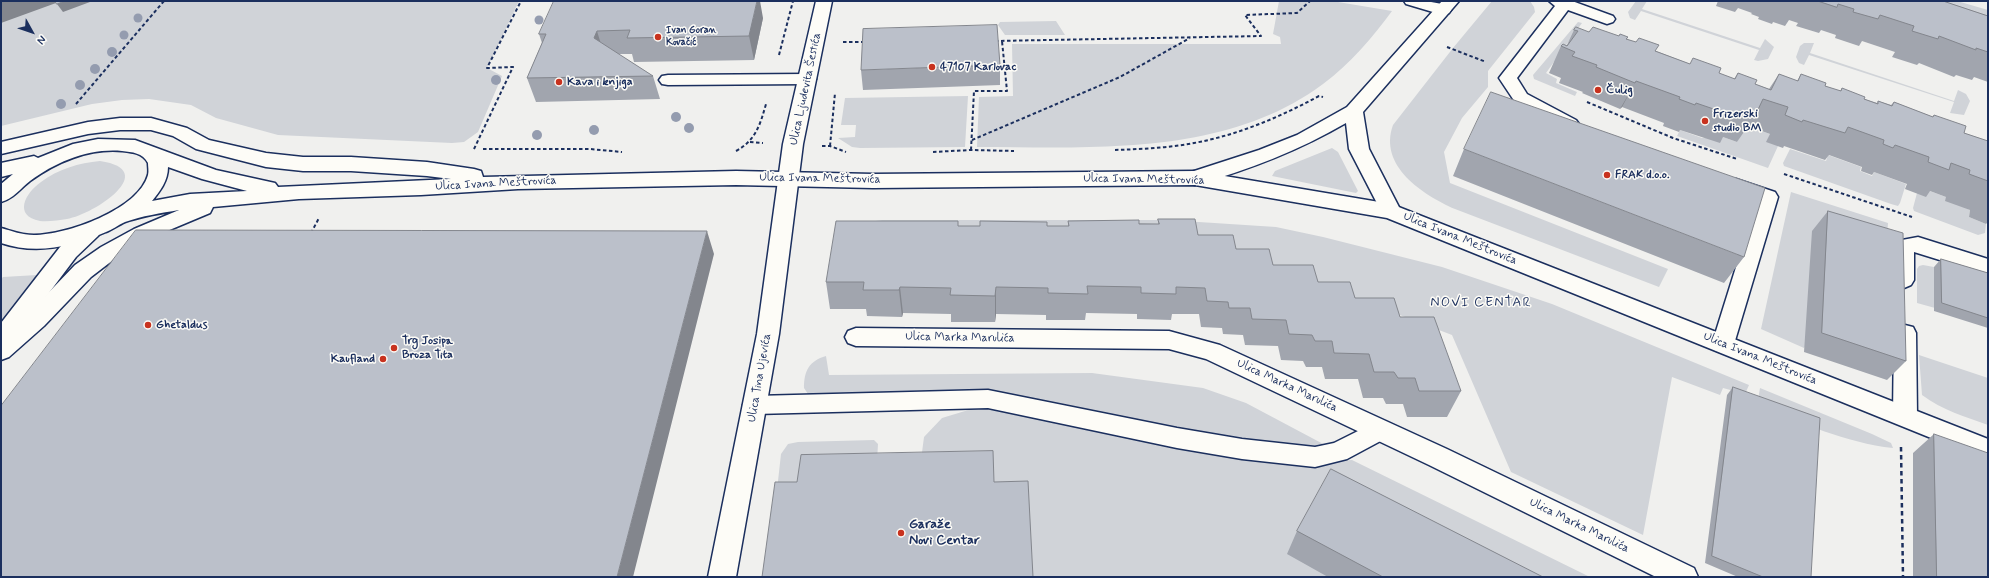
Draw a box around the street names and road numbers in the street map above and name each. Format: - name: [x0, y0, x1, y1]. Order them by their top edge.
- street label: Ulica Ljudevita Šestića: [787, 31, 825, 147]
- street label: Ulica Ivana Meštrovića: [759, 171, 881, 187]
- street label: Ulica Ivana Meštrovića: [1083, 172, 1205, 188]
- street label: Ulica Ivana Meštrovića: [435, 174, 557, 194]
- street label: Ulica Ivana Meštrovića: [1401, 210, 1519, 268]
- street label: Ulica Marka Marulića: [905, 330, 1015, 346]
- street label: Ulica Ivana Meštrovića: [1701, 330, 1819, 388]
- street label: Ulica Tina Ujevića: [745, 333, 775, 423]
- street label: Ulica Marka Marulića: [1234, 356, 1340, 416]
- street label: Ulica Marka Marulića: [1527, 496, 1631, 556]

